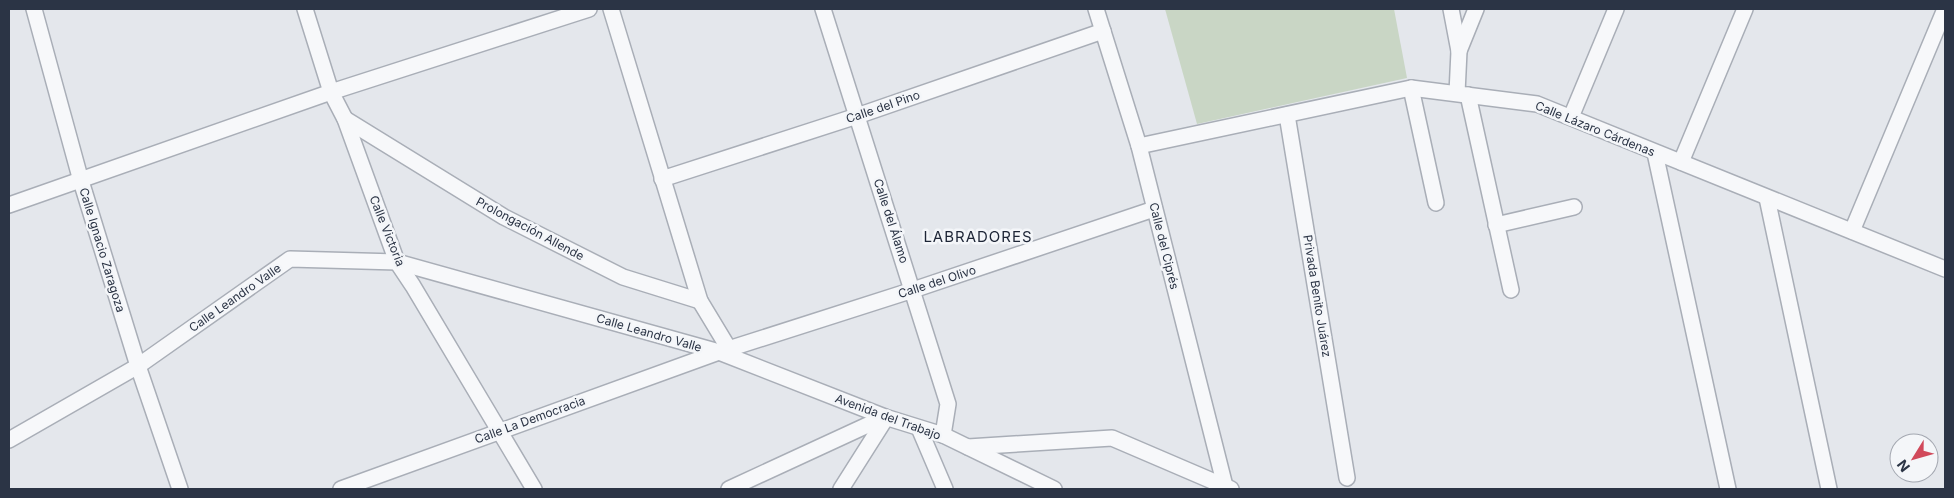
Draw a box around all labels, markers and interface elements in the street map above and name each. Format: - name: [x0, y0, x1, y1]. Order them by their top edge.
- street label: Calle del Pino: [844, 87, 922, 126]
- street label: Calle Lázaro Cárdenas: [1533, 98, 1657, 159]
- street label: Calle del Álamo: [871, 177, 912, 265]
- street label: Calle Ignacio Zaragoza: [76, 186, 129, 314]
- street label: Calle Victoria: [366, 193, 408, 268]
- street label: Prolongación Allende: [474, 194, 587, 263]
- street label: Calle del Ciprés: [1146, 201, 1183, 291]
- district label: LABRADORES: [923, 227, 1033, 246]
- street label: Privada Benito Juárez: [1300, 234, 1335, 358]
- street label: Calle Leandro Valle: [186, 260, 284, 335]
- street label: Calle del Olivo: [896, 262, 978, 301]
- street label: Calle Leandro Valle: [595, 310, 704, 355]
- street label: Avenida del Trabajo: [833, 390, 943, 443]
- street label: Calle La Democracia: [472, 393, 587, 447]
- north arrow: [1889, 433, 1939, 483]
- text: N: [1893, 457, 1913, 476]

